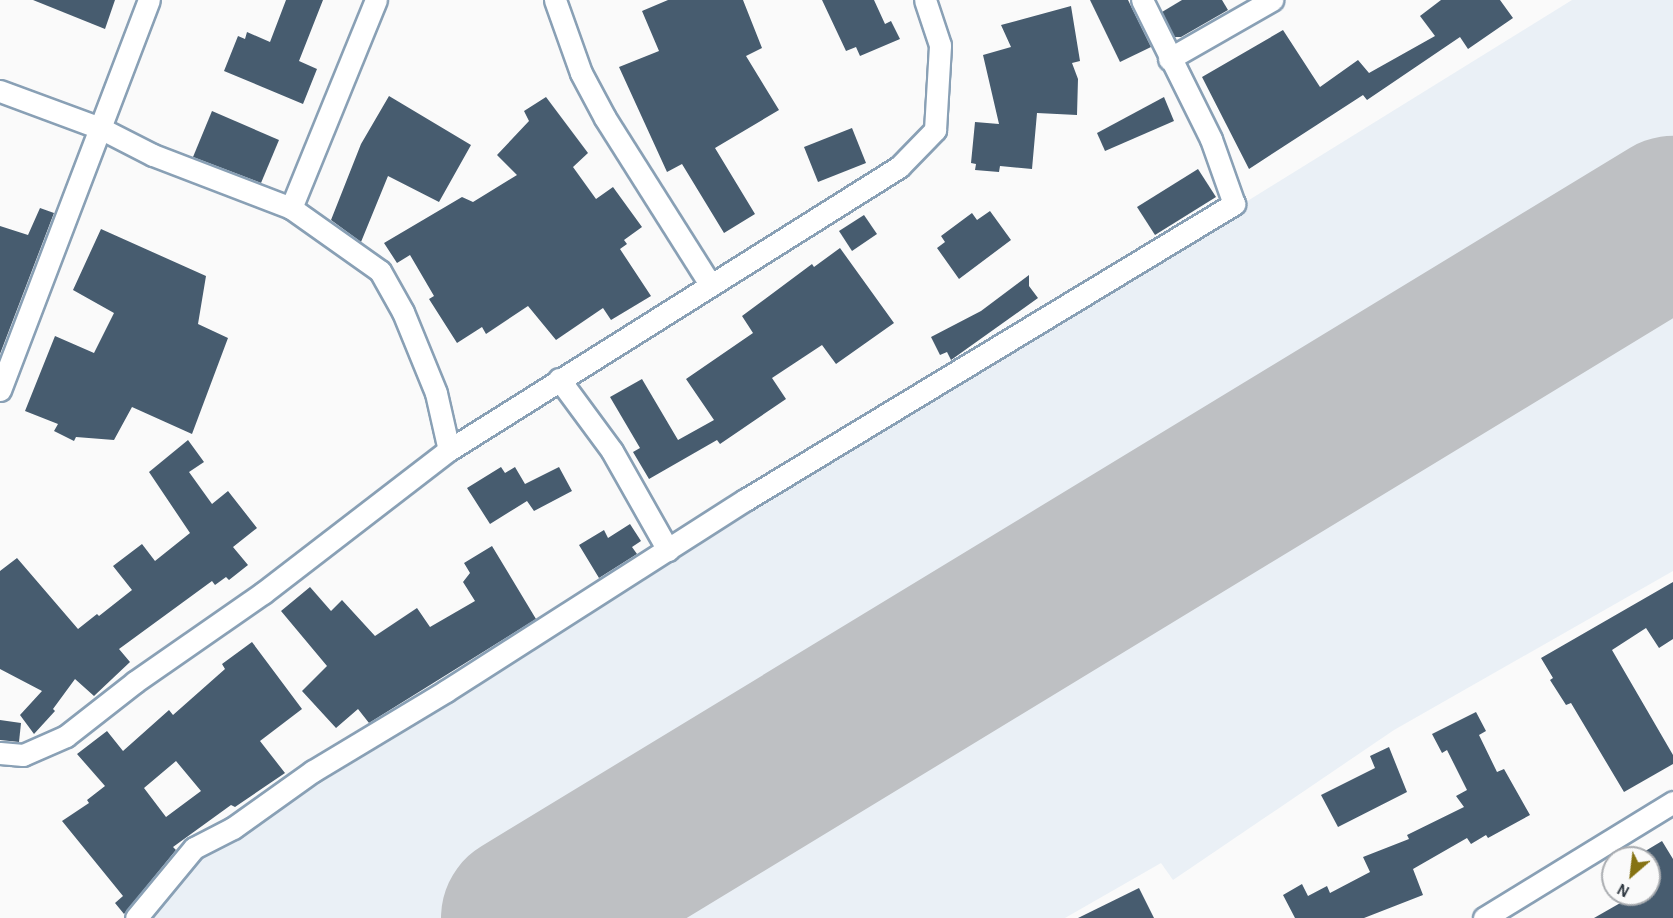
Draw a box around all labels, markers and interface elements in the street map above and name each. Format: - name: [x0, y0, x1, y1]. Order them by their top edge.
- north arrow: [1601, 846, 1661, 906]
- text: N: [1615, 880, 1632, 900]

